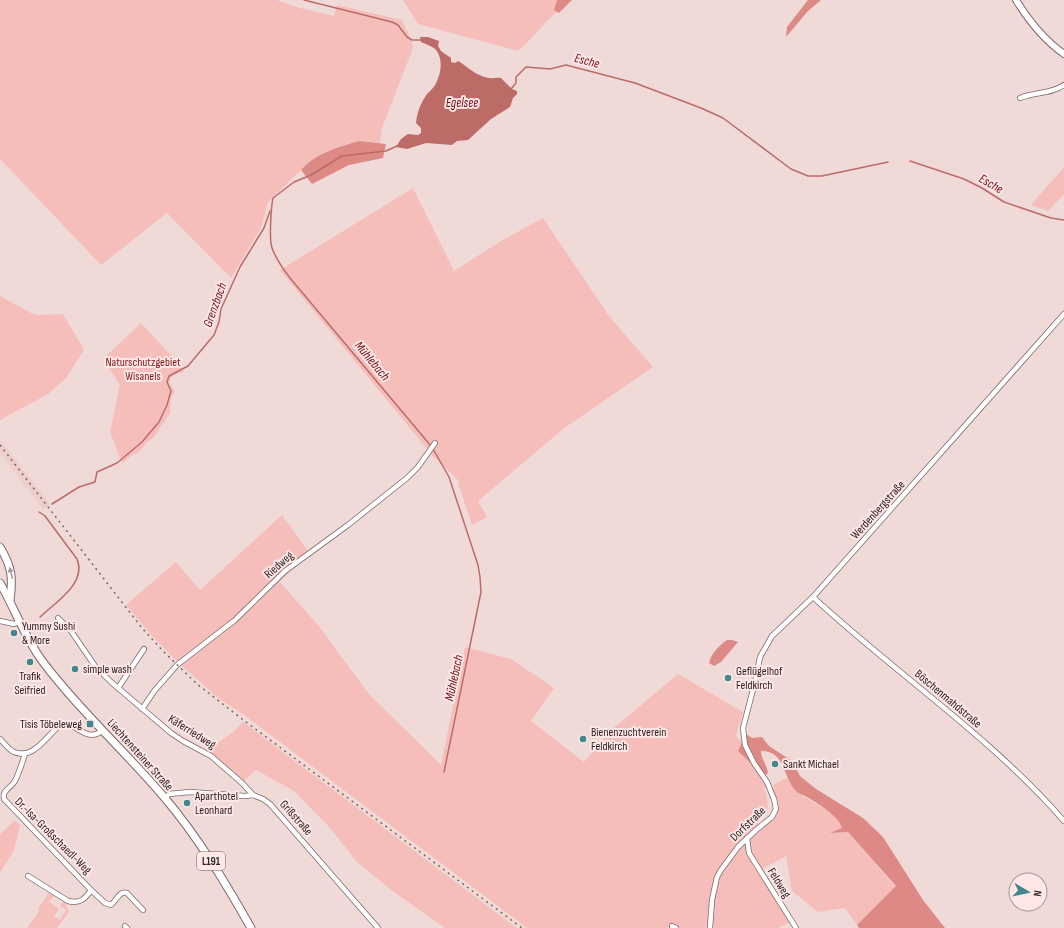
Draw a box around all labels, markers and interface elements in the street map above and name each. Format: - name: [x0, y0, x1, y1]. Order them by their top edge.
- water label: Esche: [573, 50, 601, 72]
- water label: Egelsee: [446, 95, 478, 111]
- water label: Esche: [976, 171, 1006, 197]
- water label: Grenzbach: [200, 280, 231, 329]
- water label: Mühlebach: [351, 338, 394, 385]
- park label: Naturschutzgebiet Wisanels: [105, 355, 181, 384]
- street label: Werdenbergstraße: [848, 477, 908, 543]
- street label: Riedweg: [261, 548, 297, 582]
- one-way arrow: [7, 567, 13, 579]
- place label: Yummy Sushi & More: [22, 619, 75, 648]
- marker: Yummy Sushi & More: [9, 628, 19, 638]
- water label: Mühlebach: [441, 653, 467, 703]
- marker: Trafik Seifried: [25, 657, 35, 667]
- place label: simple wash: [83, 662, 132, 677]
- marker: simple wash: [70, 664, 80, 674]
- place label: Geflügelhof Feldkirch: [736, 664, 783, 693]
- street label: Böschenmahdstraße: [912, 667, 985, 731]
- place label: Trafik Seifried: [14, 669, 46, 698]
- marker: Geflügelhof Feldkirch: [723, 673, 733, 683]
- street label: Käferriedweg: [165, 712, 219, 753]
- street label: Liechtensteiner Straße: [104, 716, 176, 794]
- place label: Tisis Töbeleweg: [20, 717, 82, 732]
- marker: Tisis Töbeleweg: [85, 719, 95, 729]
- place label: Bienenzuchtverein Feldkirch: [591, 725, 666, 754]
- marker: Bienenzuchtverein Feldkirch: [578, 734, 588, 744]
- place label: Sankt Michael: [783, 757, 839, 772]
- marker: Sankt Michael: [770, 759, 780, 769]
- place label: Aparthotel Leonhard: [194, 789, 238, 818]
- street label: Dr.-Isa-Großschaedl-Weg: [11, 794, 95, 878]
- street label: Grißstraße: [276, 797, 316, 839]
- marker: Aparthotel Leonhard: [182, 798, 192, 808]
- street label: Dorfstraße: [727, 803, 769, 845]
- road number: L191: [197, 852, 225, 870]
- street label: Feldweg: [764, 865, 794, 901]
- north arrow: [1008, 872, 1048, 912]
- text: N: [1030, 890, 1044, 898]

